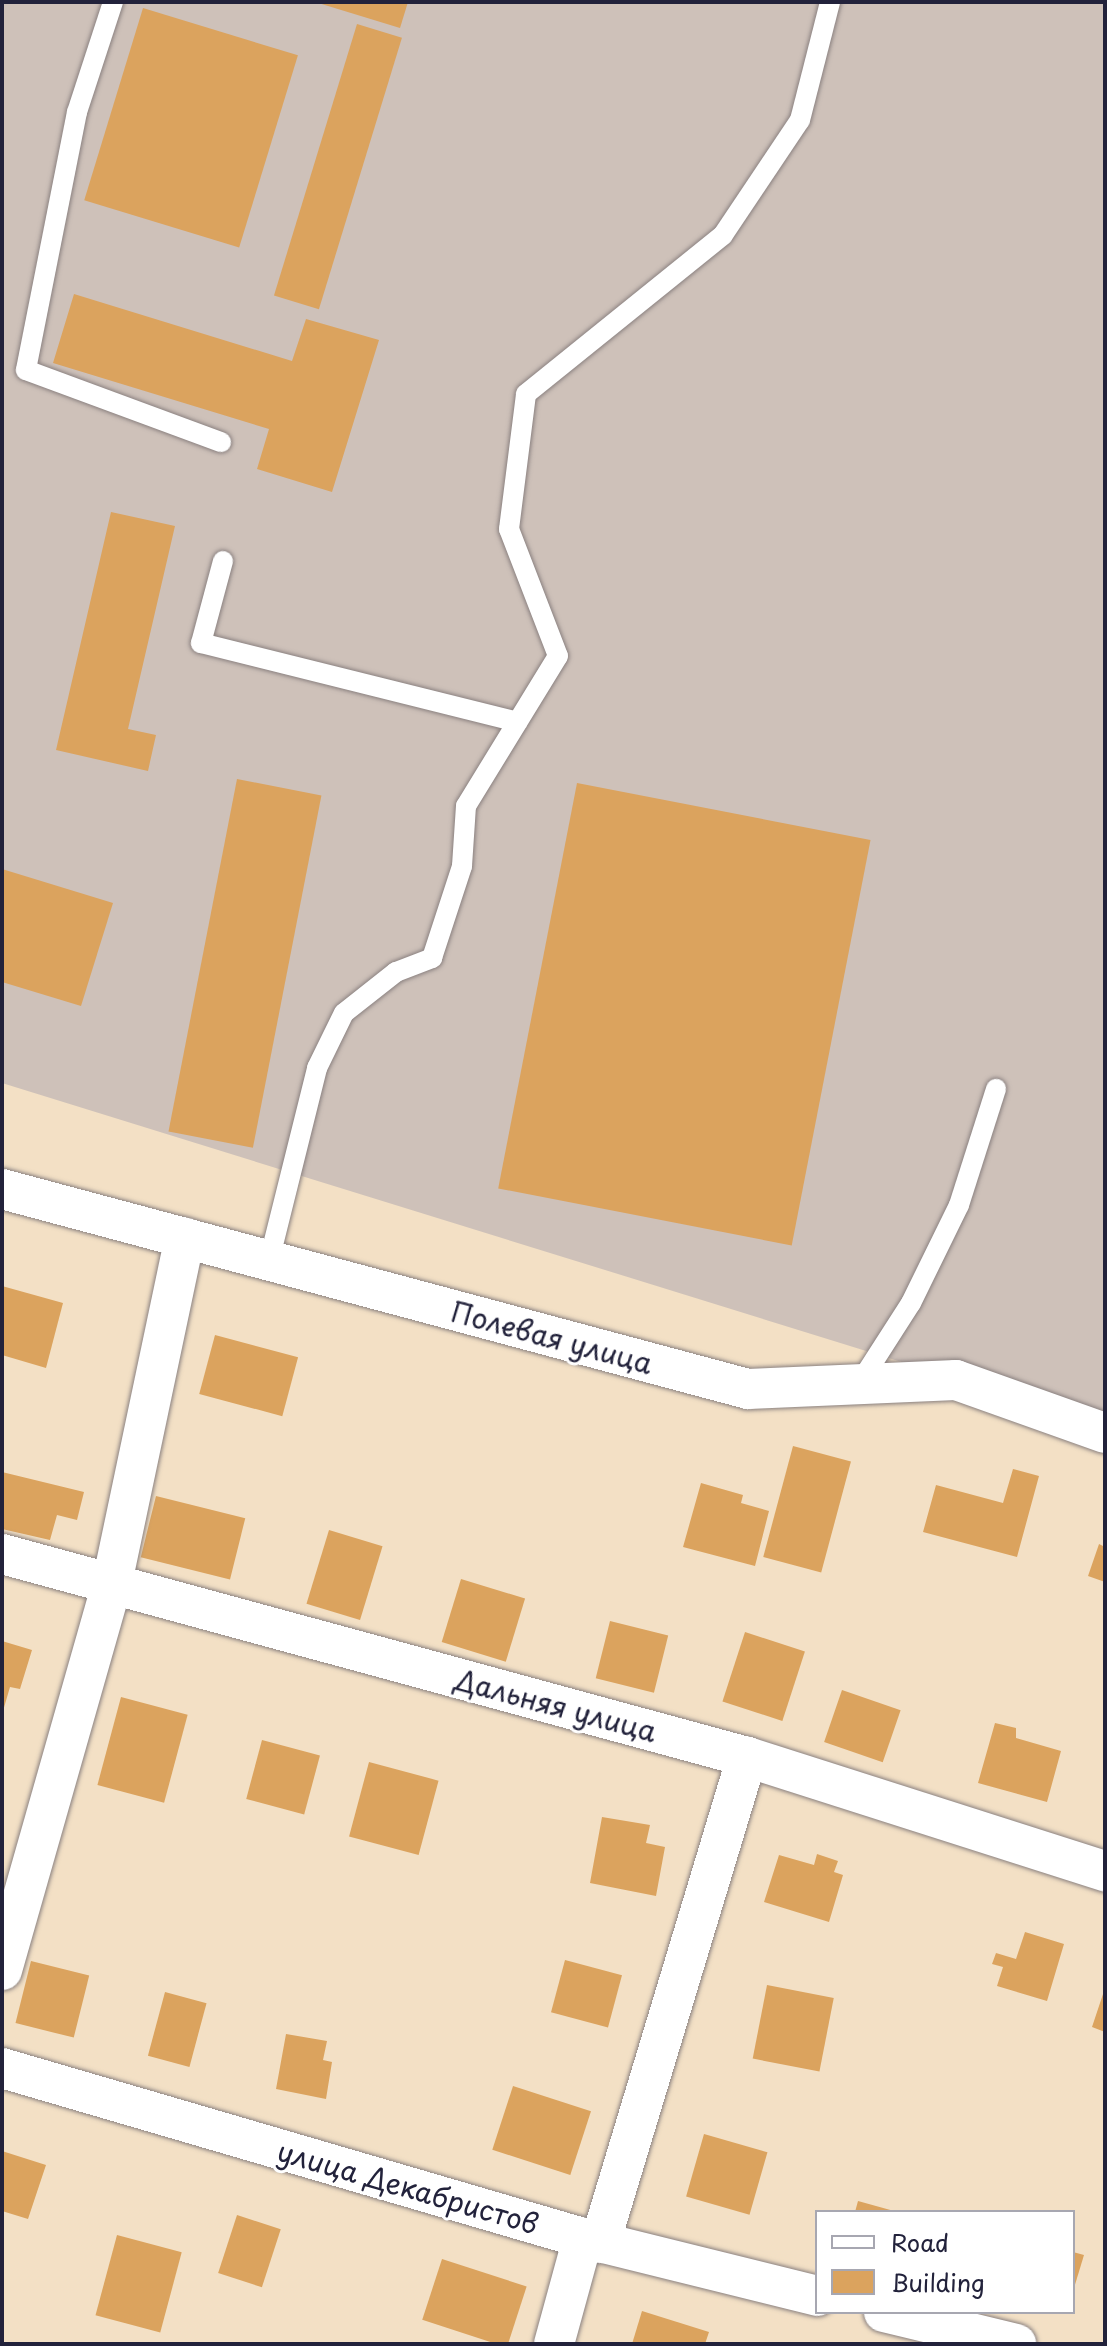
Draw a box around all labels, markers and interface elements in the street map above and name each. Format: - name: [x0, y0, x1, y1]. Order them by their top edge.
- street label: Полевая улица: [447, 1294, 657, 1380]
- street label: Дальняя улица: [451, 1662, 661, 1748]
- street label: улица Декабристов: [273, 2134, 543, 2240]
- legend: [815, 2210, 1075, 2314]
- text: Road: [891, 2224, 949, 2260]
- text: Building: [891, 2264, 985, 2300]

